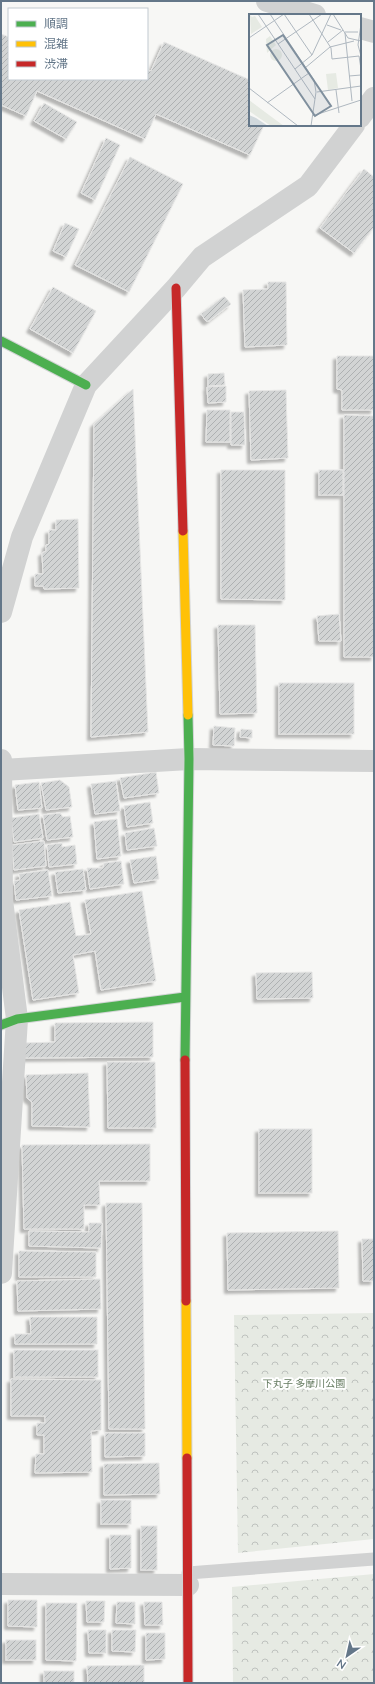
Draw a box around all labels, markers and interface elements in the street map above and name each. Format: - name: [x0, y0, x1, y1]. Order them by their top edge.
- legend: [8, 8, 148, 80]
- inset map: [249, 14, 361, 126]
- text: 順調: [44, 16, 68, 32]
- text: 混雑: [44, 36, 68, 52]
- text: 渋滞: [44, 56, 68, 72]
- park label: 下丸子 多摩川公園: [263, 1377, 345, 1391]
- north arrow: [327, 1636, 367, 1676]
- text: N: [334, 1655, 349, 1672]

